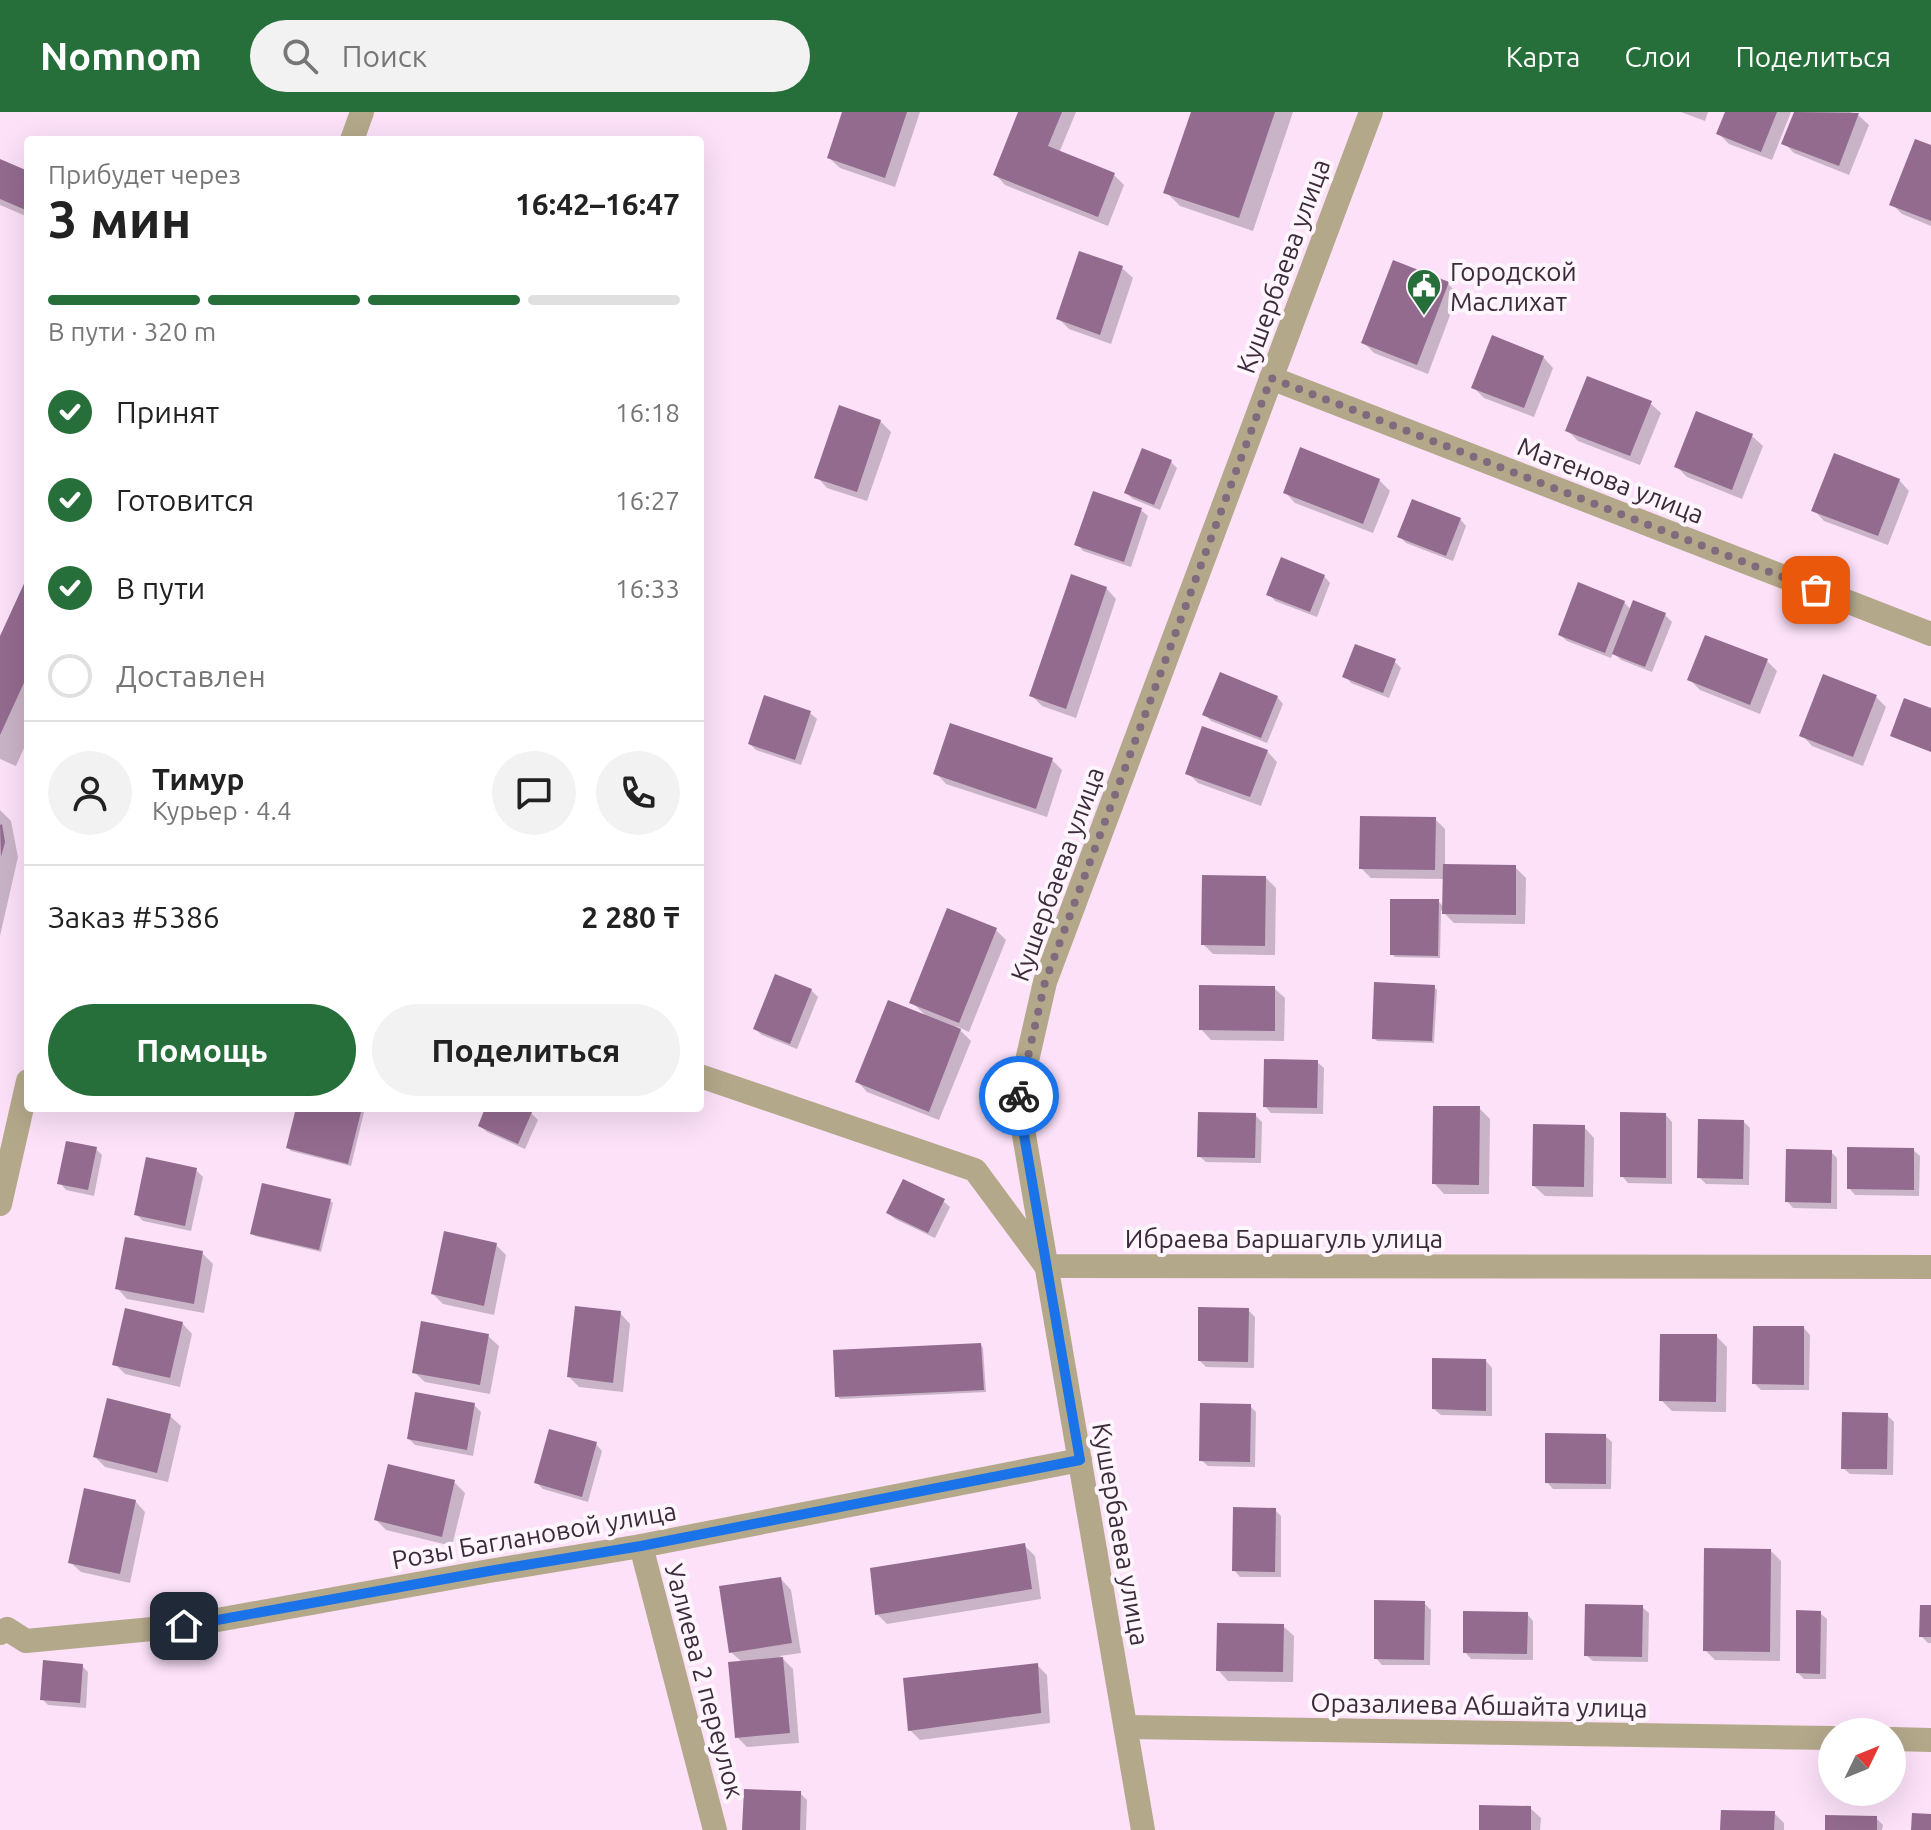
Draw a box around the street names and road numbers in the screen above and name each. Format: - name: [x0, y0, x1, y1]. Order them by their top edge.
- street label: Кушербаева улица: [1231, 155, 1335, 377]
- street label: Матенова улица: [1514, 431, 1708, 529]
- street label: Кушербаева улица: [1005, 763, 1109, 985]
- street label: Ибраева Баршагуль улица: [1125, 1224, 1443, 1253]
- street label: Кушербаева улица: [1087, 1420, 1155, 1648]
- street label: Розы Баглановой улица: [390, 1496, 678, 1574]
- street label: Уалиева 2 переулок: [660, 1561, 750, 1801]
- street label: Оразалиева Абшайта улица: [1310, 1688, 1648, 1722]

